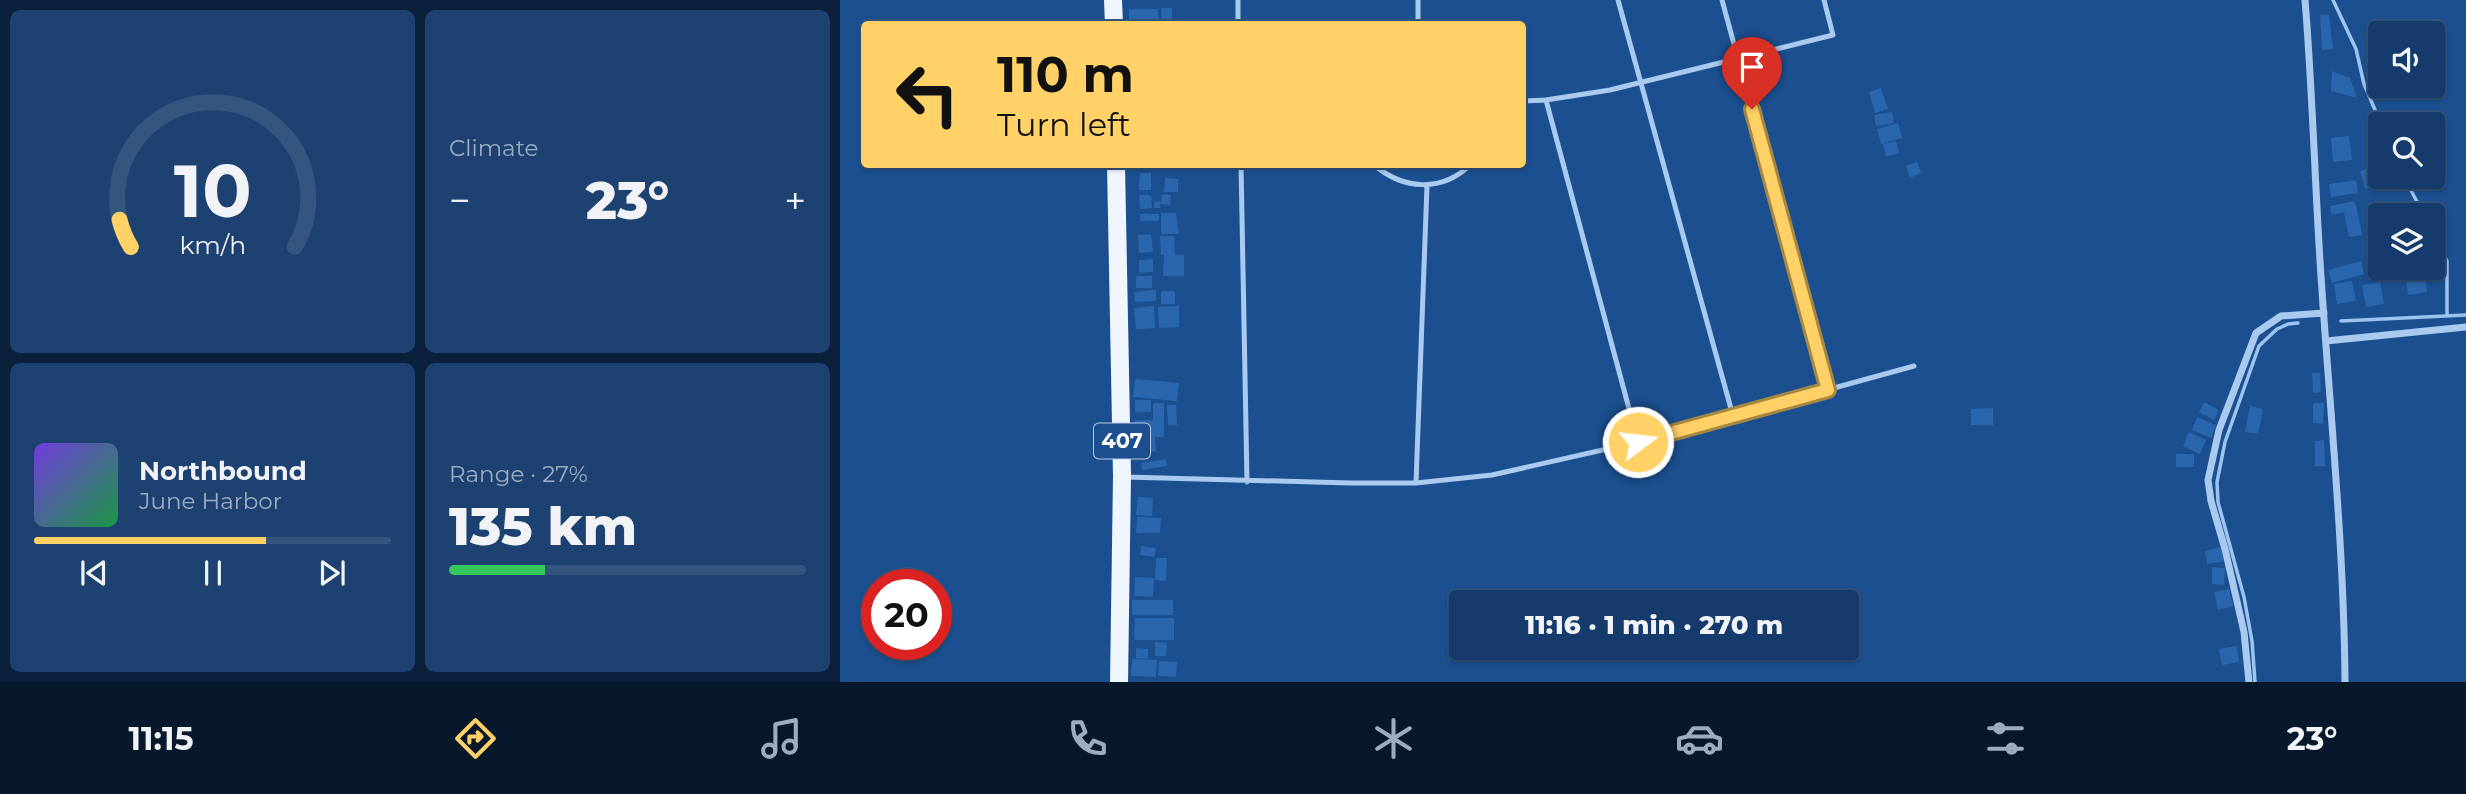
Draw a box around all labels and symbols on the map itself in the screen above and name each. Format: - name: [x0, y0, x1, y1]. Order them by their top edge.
- pin: [1722, 37, 1782, 109]
- position arrow: [1601, 405, 1675, 479]
- road number: 407: [1094, 424, 1150, 458]
- speed limit sign: 20: [861, 569, 952, 660]

